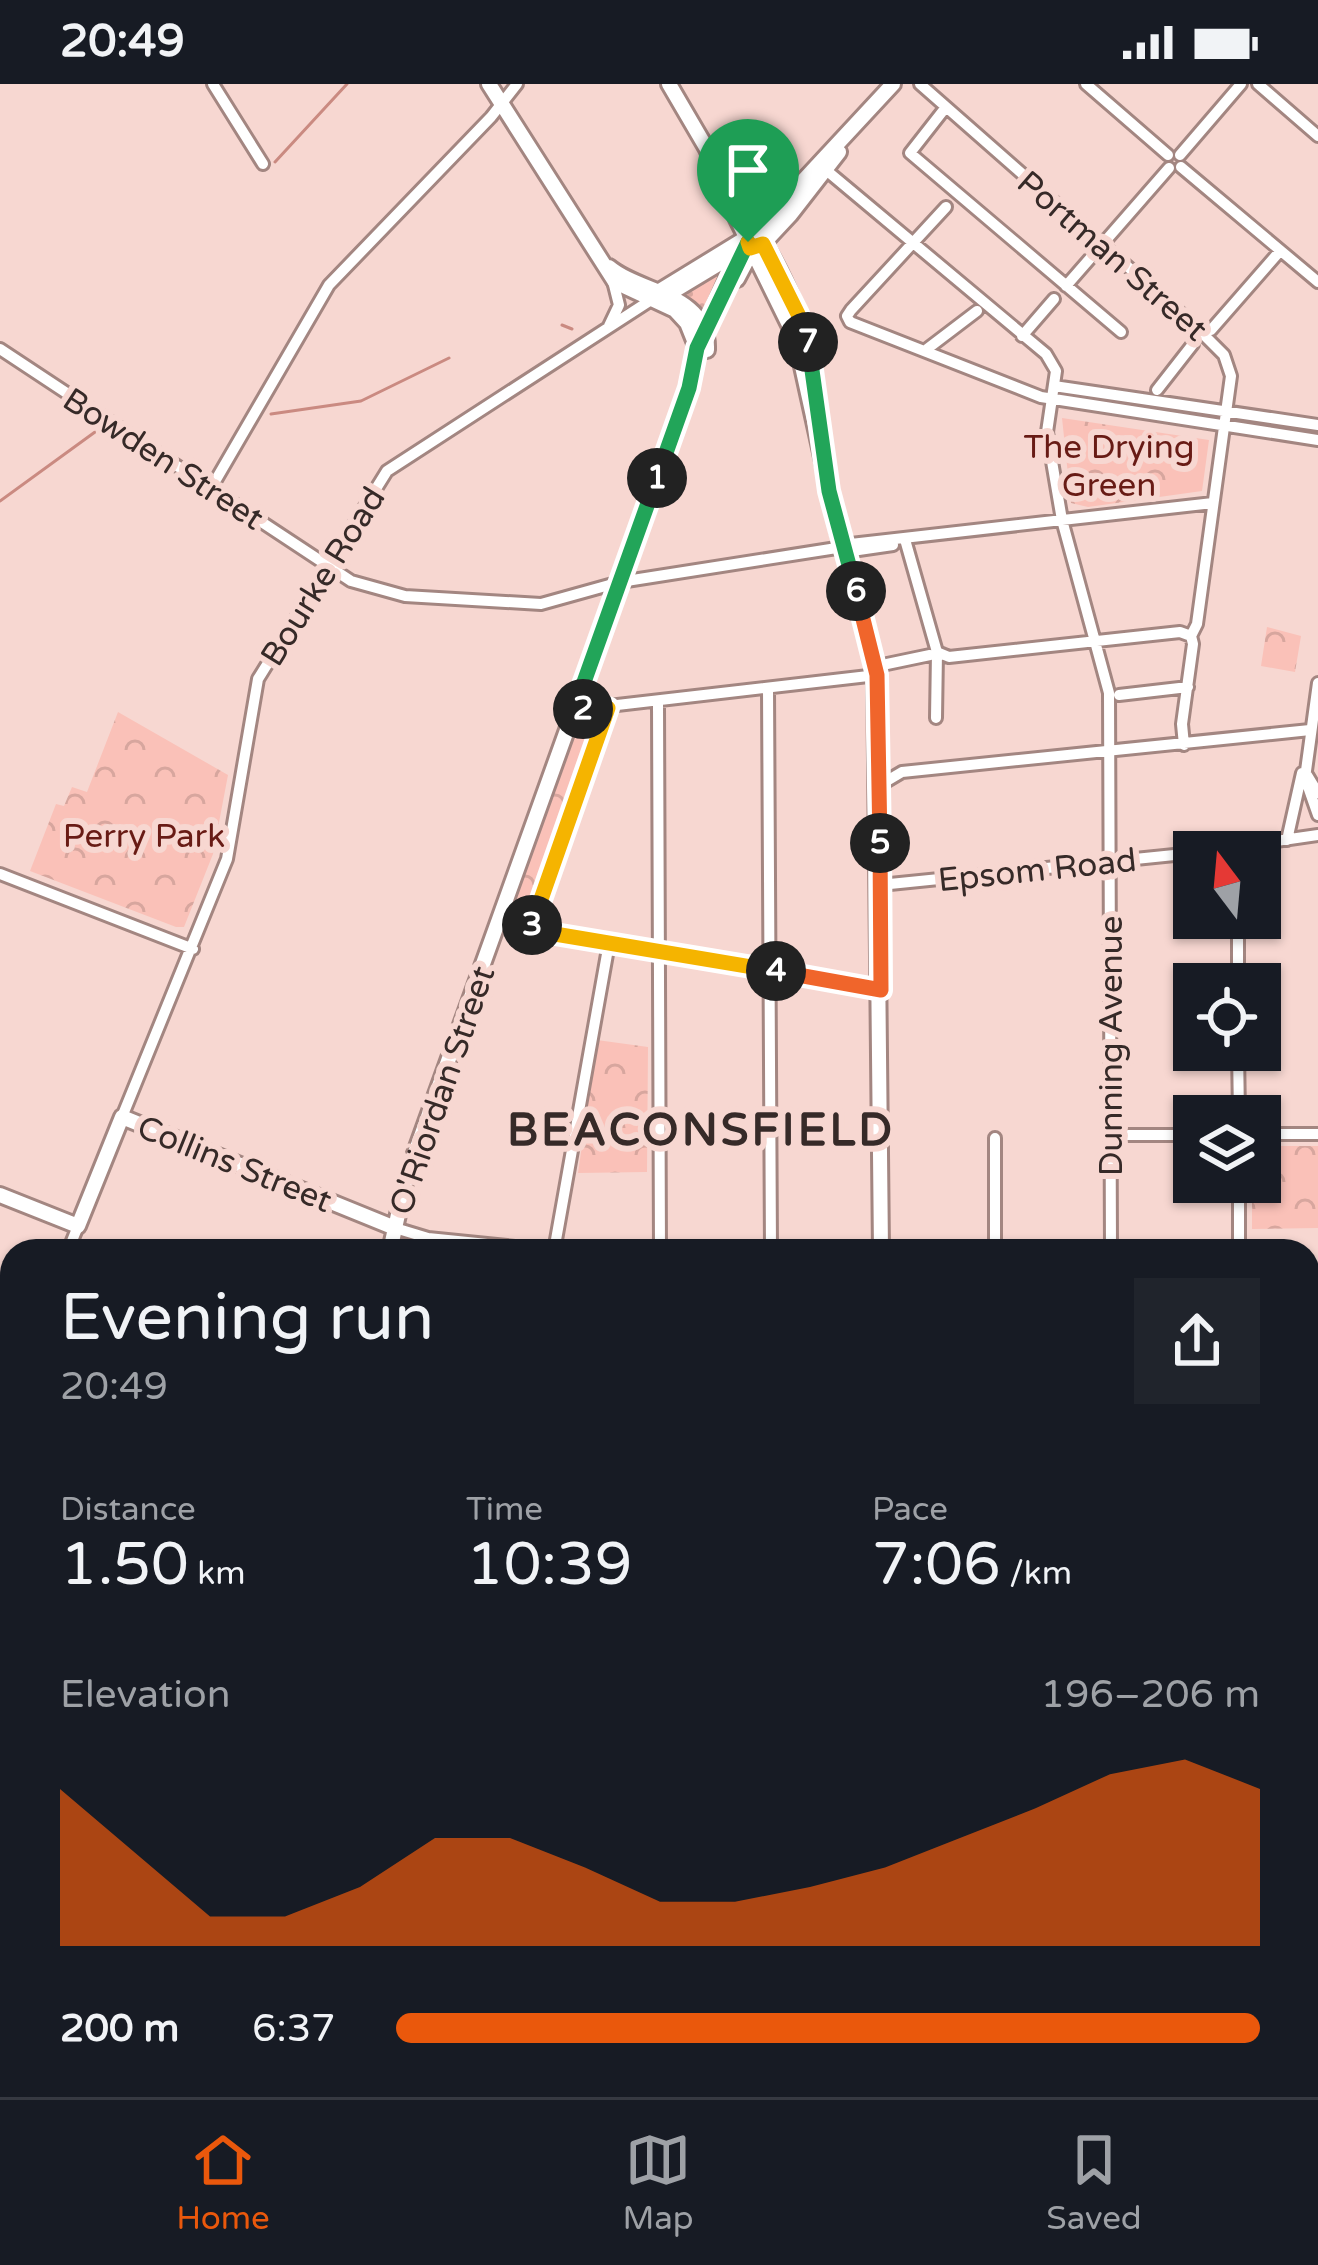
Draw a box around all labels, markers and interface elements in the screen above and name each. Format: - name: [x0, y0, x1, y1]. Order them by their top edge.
- text: 20:49: [60, 15, 185, 69]
- pin: [697, 119, 799, 242]
- icon: arrive: [715, 137, 781, 203]
- street label: Portman Street: [1009, 163, 1215, 349]
- pin: 7: [778, 312, 838, 372]
- text: 7: [798, 322, 818, 361]
- street label: Bowden Street: [56, 380, 271, 539]
- park label: The Drying Green: [1023, 428, 1195, 505]
- pin: 1: [627, 448, 687, 508]
- text: 1: [647, 458, 667, 497]
- street label: Bourke Road: [253, 480, 394, 673]
- pin: 6: [826, 561, 886, 621]
- text: 6: [846, 571, 866, 610]
- pin: 2: [553, 679, 613, 739]
- text: 2: [573, 689, 593, 728]
- pin: 5: [850, 813, 910, 873]
- park label: Perry Park: [63, 817, 225, 856]
- text: 5: [870, 823, 890, 862]
- north arrow: [1173, 831, 1281, 939]
- map controls: [1173, 831, 1281, 1203]
- street label: Epsom Road: [936, 841, 1138, 900]
- pin: 3: [502, 895, 562, 955]
- text: 3: [522, 905, 542, 944]
- street label: Dunning Avenue: [1092, 916, 1131, 1176]
- pin: 4: [746, 941, 806, 1001]
- text: 4: [766, 951, 786, 990]
- street label: O'Riordan Street: [382, 961, 503, 1220]
- button: locate: [1173, 963, 1281, 1071]
- button: layers: [1173, 1095, 1281, 1203]
- district label: BEACONSFIELD: [507, 1104, 895, 1158]
- street label: Collins Street: [132, 1108, 337, 1221]
- text: Evening run: [60, 1278, 434, 1358]
- button: share: [1134, 1278, 1260, 1404]
- text: 20:49: [60, 1363, 168, 1410]
- text: Distance: [60, 1490, 196, 1529]
- text: Time: [466, 1490, 543, 1529]
- text: Pace: [872, 1490, 948, 1529]
- text: 1.50: [60, 1529, 189, 1601]
- text: 10:39: [466, 1529, 632, 1601]
- text: 7:06: [872, 1529, 1001, 1601]
- text: km: [189, 1554, 246, 1593]
- text: /km: [1001, 1554, 1072, 1593]
- text: Elevation: [60, 1671, 230, 1718]
- text: 196–206 m: [1040, 1671, 1260, 1718]
- text: 200 m: [60, 2005, 179, 2052]
- text: 6:37: [252, 2005, 336, 2052]
- tab: Home: [176, 2127, 270, 2238]
- tab: Map: [622, 2127, 694, 2238]
- tab: Saved: [1046, 2127, 1142, 2238]

